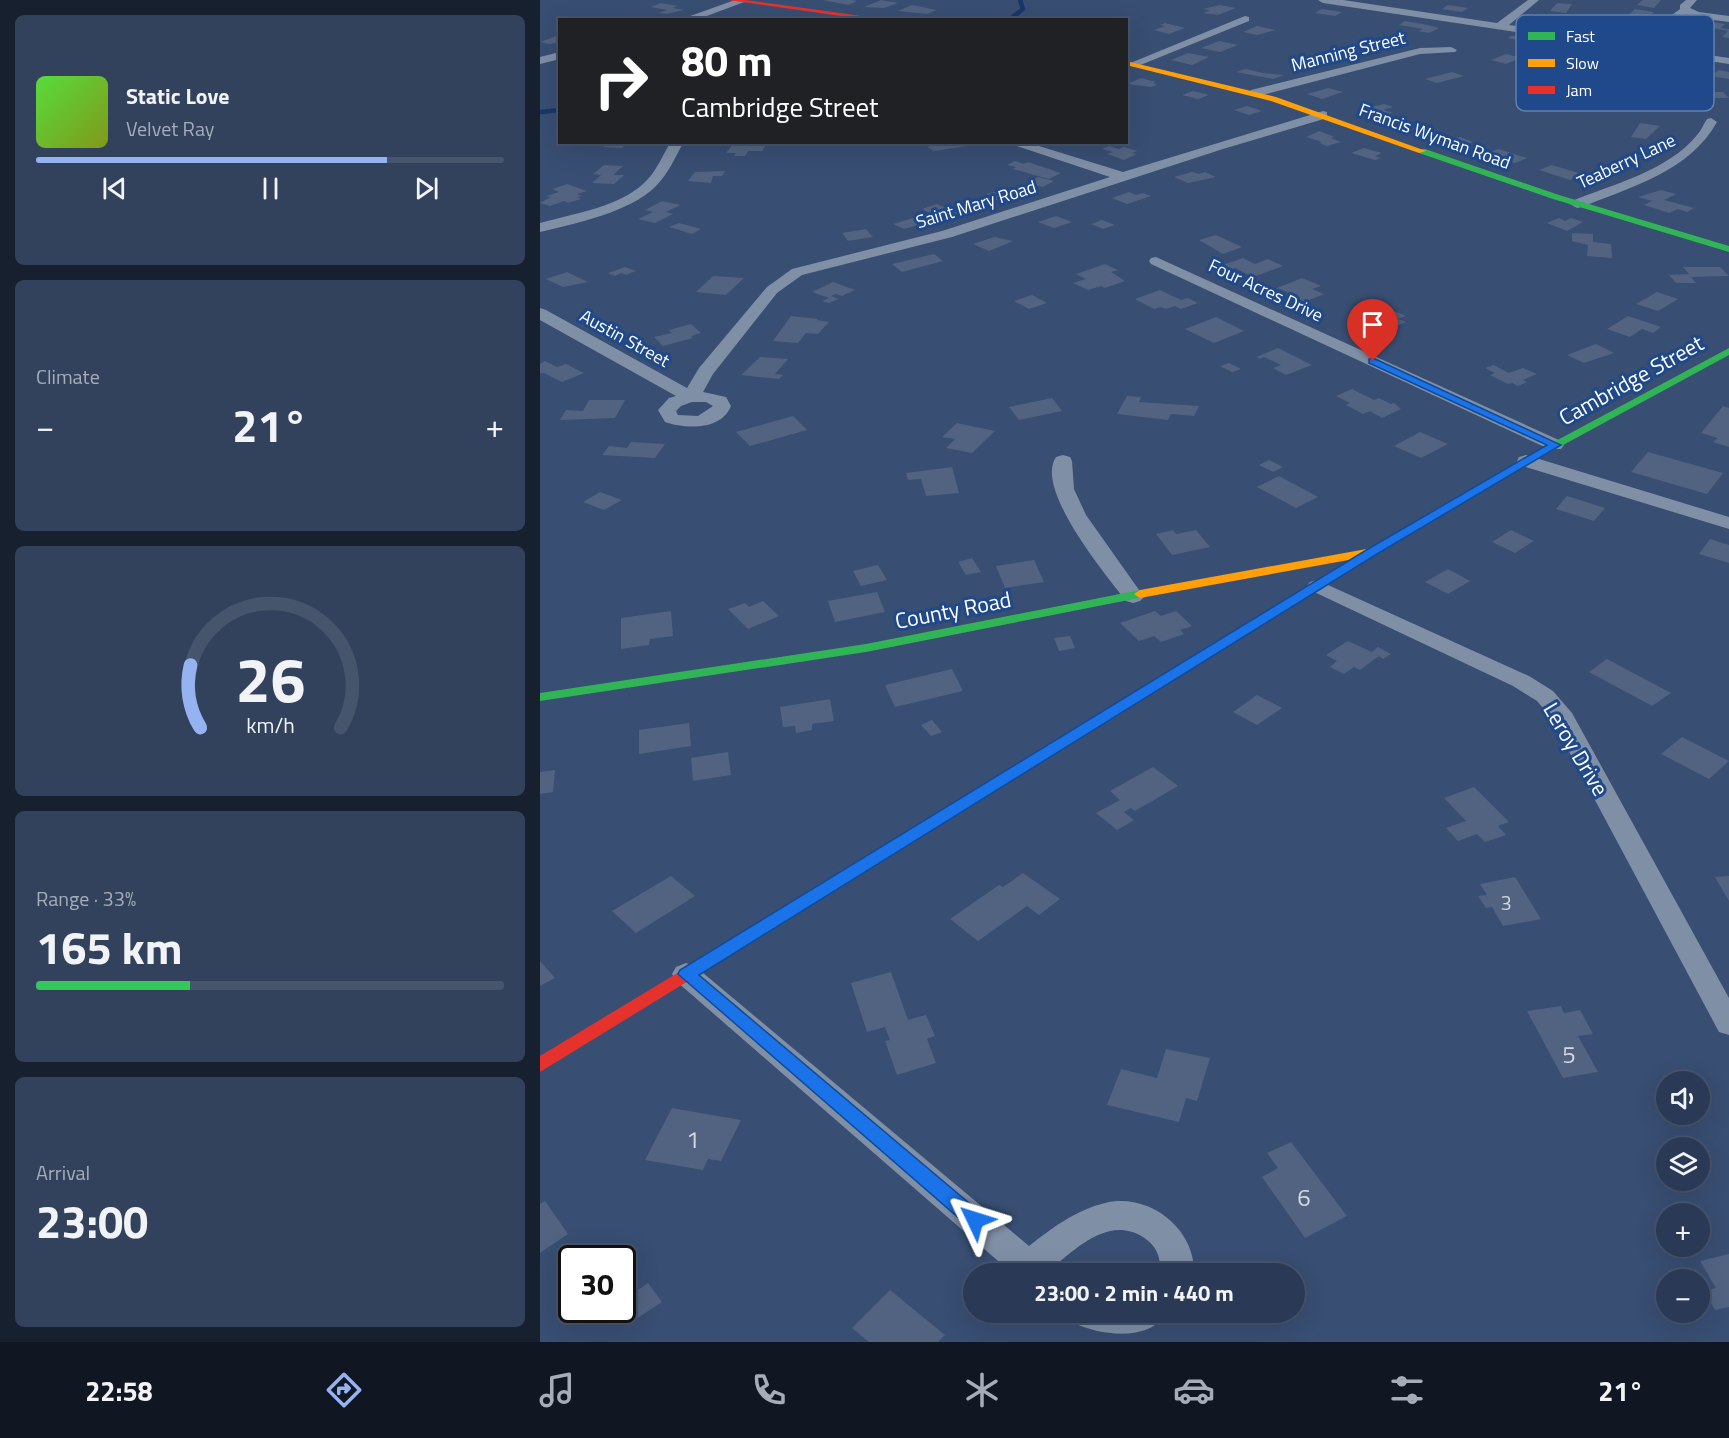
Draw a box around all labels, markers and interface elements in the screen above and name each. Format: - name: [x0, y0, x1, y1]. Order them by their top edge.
- legend: [1516, 15, 1714, 111]
- street label: Manning Street: [1288, 24, 1409, 78]
- text: Fast: [1566, 24, 1595, 48]
- text: 80 m: [681, 28, 773, 92]
- icon: right: [582, 42, 660, 120]
- text: Slow: [1566, 51, 1599, 75]
- text: Jam: [1566, 78, 1592, 102]
- text: Static Love: [126, 79, 229, 113]
- text: Cambridge Street: [681, 86, 879, 127]
- street label: Francis Wyman Road: [1355, 96, 1515, 176]
- text: Velvet Ray: [126, 113, 215, 144]
- street label: Teaberry Lane: [1572, 126, 1680, 196]
- icon: previous: [98, 172, 131, 205]
- icon: pause: [254, 172, 287, 205]
- icon: next: [410, 172, 443, 205]
- street label: Saint Mary Road: [912, 173, 1040, 235]
- street label: Four Acres Drive: [1204, 252, 1328, 328]
- pin: [1347, 299, 1398, 361]
- street label: Austin Street: [575, 302, 675, 374]
- icon: arrive: [1356, 308, 1389, 341]
- street label: Cambridge Street: [1552, 326, 1710, 434]
- text: Climate: [36, 361, 100, 392]
- text: 21°: [232, 391, 308, 459]
- text: −: [36, 401, 54, 451]
- text: +: [486, 401, 504, 451]
- street label: County Road: [892, 582, 1014, 638]
- text: 26: [235, 631, 305, 726]
- street label: Leroy Drive: [1535, 696, 1617, 802]
- text: km/h: [246, 709, 294, 741]
- text: Range · 33%: [36, 883, 136, 914]
- house number: 3: [1500, 887, 1512, 918]
- text: 165 km: [36, 913, 182, 981]
- house number: 5: [1562, 1036, 1576, 1072]
- map controls: [1656, 1071, 1710, 1323]
- button: sound: [1656, 1071, 1710, 1125]
- house number: 1: [686, 1121, 700, 1157]
- button: layers: [1656, 1137, 1710, 1191]
- text: Arrival: [36, 1157, 90, 1188]
- house number: 6: [1297, 1179, 1311, 1215]
- text: 23:00: [36, 1187, 148, 1255]
- position arrow: [943, 1188, 1007, 1252]
- button: +: [1656, 1203, 1710, 1257]
- speed limit sign: 30: [558, 1245, 636, 1323]
- button: −: [1656, 1269, 1710, 1323]
- text: 23:00 · 2 min · 440 m: [1034, 1276, 1234, 1310]
- icon: directions: [323, 1369, 365, 1411]
- icon: music: [536, 1369, 578, 1411]
- icon: phone: [748, 1369, 790, 1411]
- icon: climate: [961, 1369, 1003, 1411]
- icon: car: [1173, 1369, 1215, 1411]
- icon: filters: [1386, 1369, 1428, 1411]
- text: 22:58: [85, 1370, 153, 1411]
- text: 21°: [1598, 1370, 1644, 1411]

